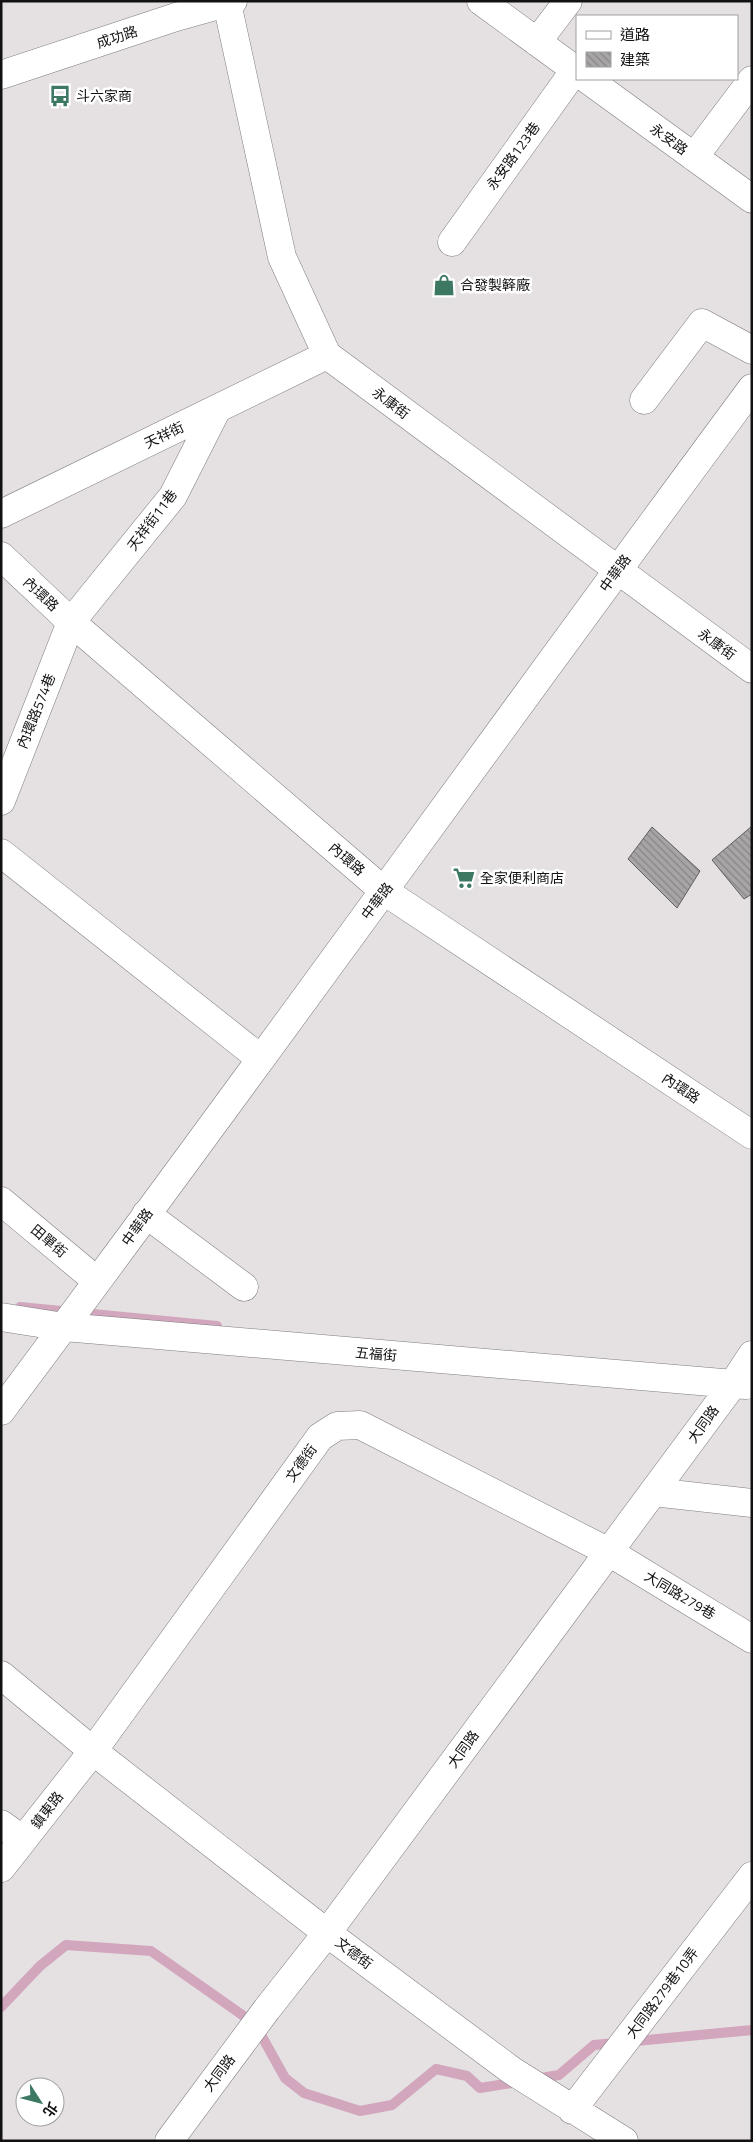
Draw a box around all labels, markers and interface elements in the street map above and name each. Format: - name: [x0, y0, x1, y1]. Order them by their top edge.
- legend: [576, 15, 738, 80]
- street label: 成功路: [94, 20, 140, 53]
- text: 道路: [620, 23, 650, 46]
- text: 建築: [620, 48, 650, 71]
- bus stop icon: 斗六家商: [47, 83, 73, 109]
- place label: 斗六家商: [76, 85, 132, 106]
- street label: 永安路123巷: [481, 117, 544, 194]
- street label: 永安路: [646, 118, 692, 159]
- shop icon: 合發製簳廠: [431, 272, 457, 298]
- place label: 合發製簳廠: [460, 274, 530, 295]
- street label: 永康街: [368, 382, 414, 424]
- street label: 天祥街: [140, 416, 187, 453]
- street label: 天祥街11巷: [122, 485, 182, 555]
- street label: 中華路: [594, 550, 635, 596]
- street label: 內環路: [19, 572, 64, 616]
- street label: 永康街: [694, 623, 740, 664]
- street label: 內環路574巷: [11, 670, 60, 752]
- street label: 內環路: [325, 837, 370, 880]
- supermarket icon: 全家便利商店: [451, 865, 477, 891]
- place label: 全家便利商店: [480, 867, 564, 888]
- street label: 中華路: [356, 878, 398, 924]
- street label: 內環路: [658, 1067, 705, 1108]
- street label: 中華路: [116, 1204, 157, 1250]
- street label: 田單街: [26, 1219, 72, 1262]
- street label: 五福街: [354, 1341, 398, 1366]
- street label: 大同路: [682, 1401, 723, 1447]
- street label: 文德街: [280, 1440, 321, 1486]
- street label: 大同路279巷: [641, 1565, 720, 1624]
- street label: 大同路: [442, 1726, 483, 1772]
- street label: 鎮東路: [25, 1787, 68, 1833]
- street label: 文德街: [331, 1932, 377, 1974]
- street label: 大同路279巷10弄: [620, 1943, 703, 2043]
- street label: 大同路: [198, 2050, 240, 2096]
- north arrow: [15, 2077, 65, 2127]
- text: 北: [38, 2098, 64, 2122]

